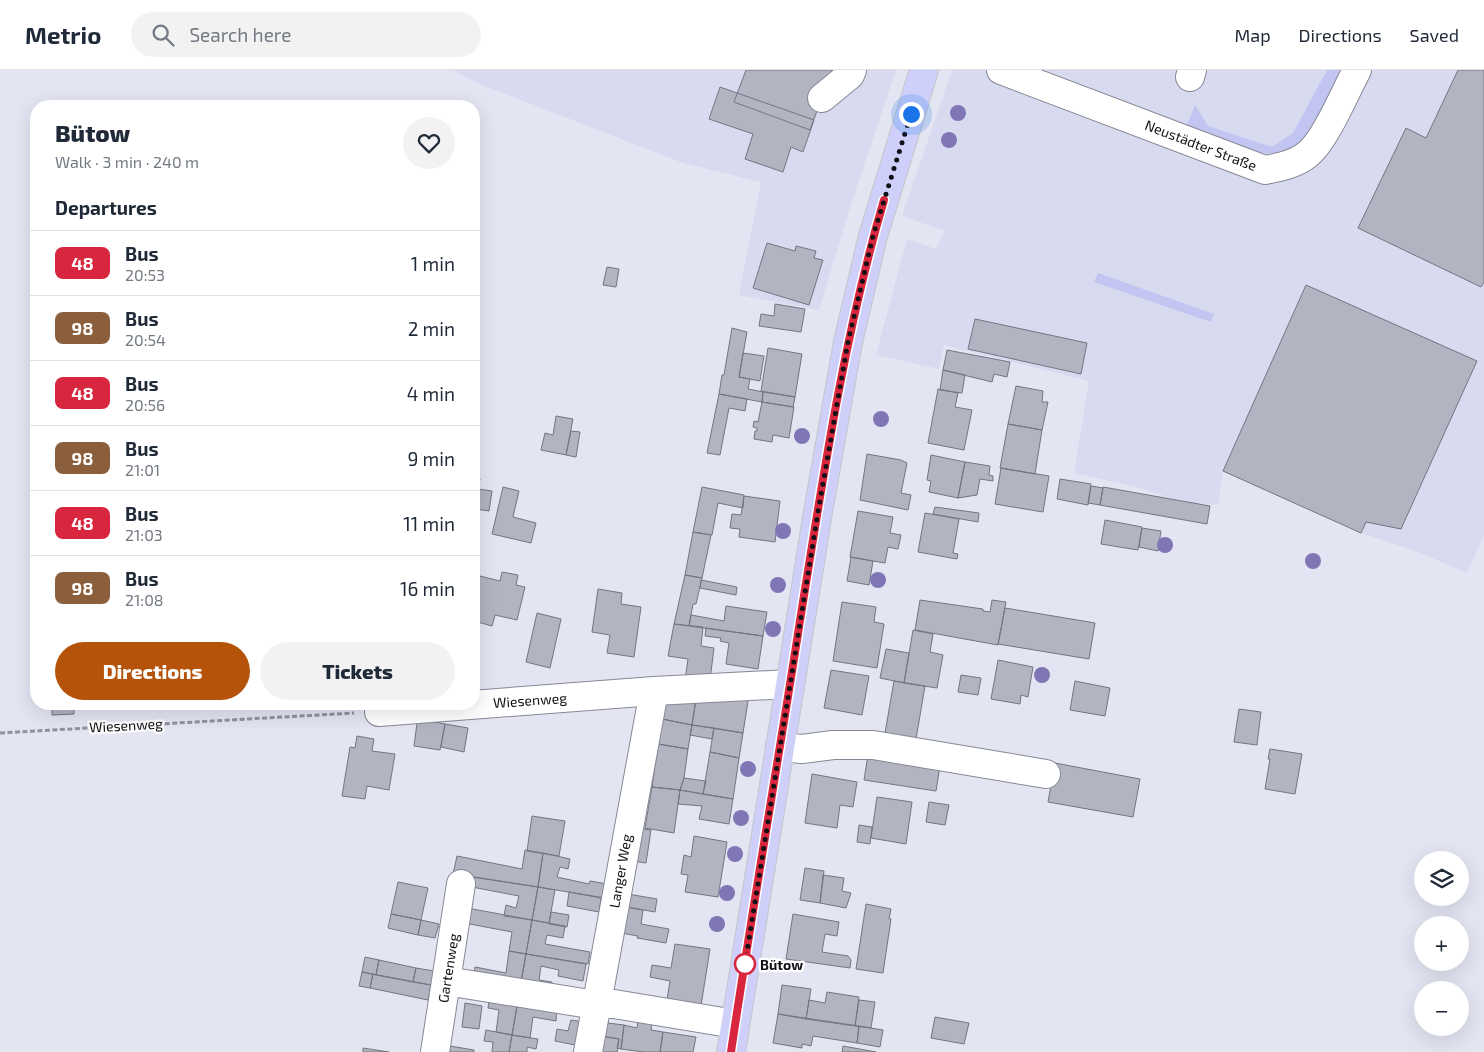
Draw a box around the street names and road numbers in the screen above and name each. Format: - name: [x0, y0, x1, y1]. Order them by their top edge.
- street label: Neustädter Straße: [1143, 116, 1259, 174]
- street label: Wiesenweg: [493, 689, 568, 711]
- street label: Wiesenweg: [89, 715, 164, 735]
- street label: Langer Weg: [605, 832, 635, 909]
- street label: Gartenweg: [434, 932, 462, 1004]

